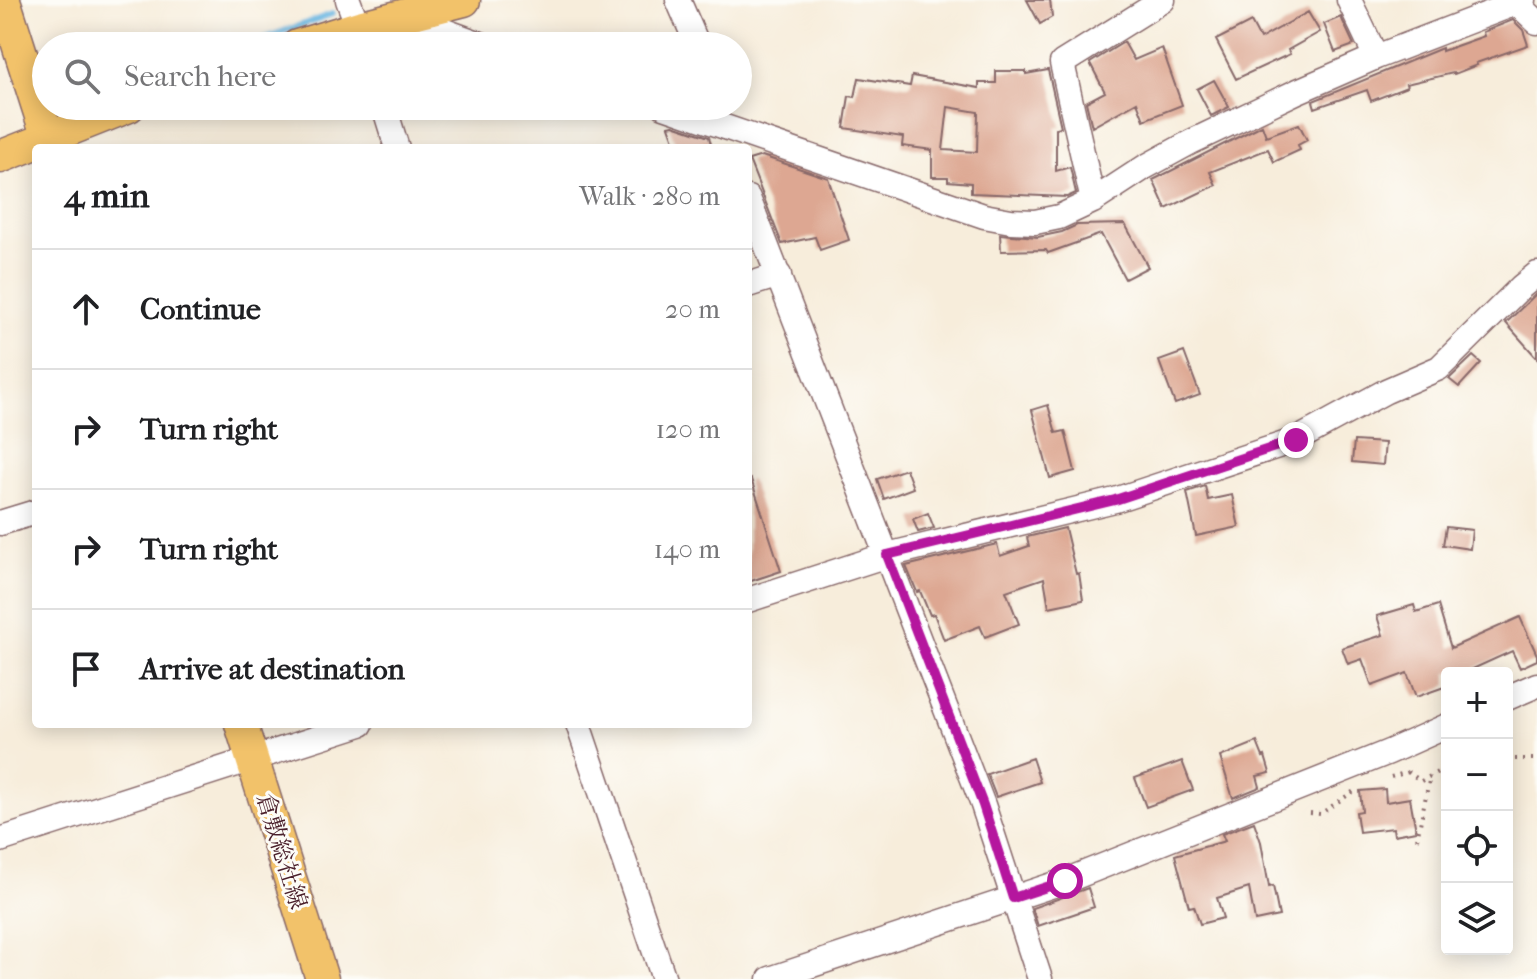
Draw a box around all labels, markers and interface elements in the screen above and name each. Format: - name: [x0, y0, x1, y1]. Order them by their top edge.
- search box: [32, 32, 752, 120]
- icon: search: [60, 54, 104, 98]
- text: Search here: [124, 59, 276, 94]
- text: 4 min: [64, 176, 149, 216]
- text: Walk · 280 m: [579, 181, 720, 212]
- icon: ahead: [64, 287, 108, 331]
- text: Continue: [140, 292, 261, 327]
- text: 20 m: [665, 294, 720, 325]
- icon: right: [64, 407, 108, 451]
- text: Turn right: [140, 412, 278, 447]
- text: 120 m: [656, 414, 720, 445]
- route end: [1278, 422, 1314, 458]
- icon: right: [64, 527, 108, 571]
- text: Turn right: [140, 532, 278, 567]
- text: 140 m: [654, 534, 720, 565]
- icon: arrive: [64, 647, 108, 691]
- text: Arrive at destination: [140, 652, 405, 687]
- map controls: [1441, 667, 1513, 955]
- button: +: [1441, 667, 1513, 739]
- button: −: [1441, 739, 1513, 811]
- street label: 倉敷総社線: [251, 790, 313, 912]
- button: locate: [1441, 811, 1513, 883]
- route start: [1047, 863, 1083, 899]
- button: layers: [1441, 883, 1513, 955]

